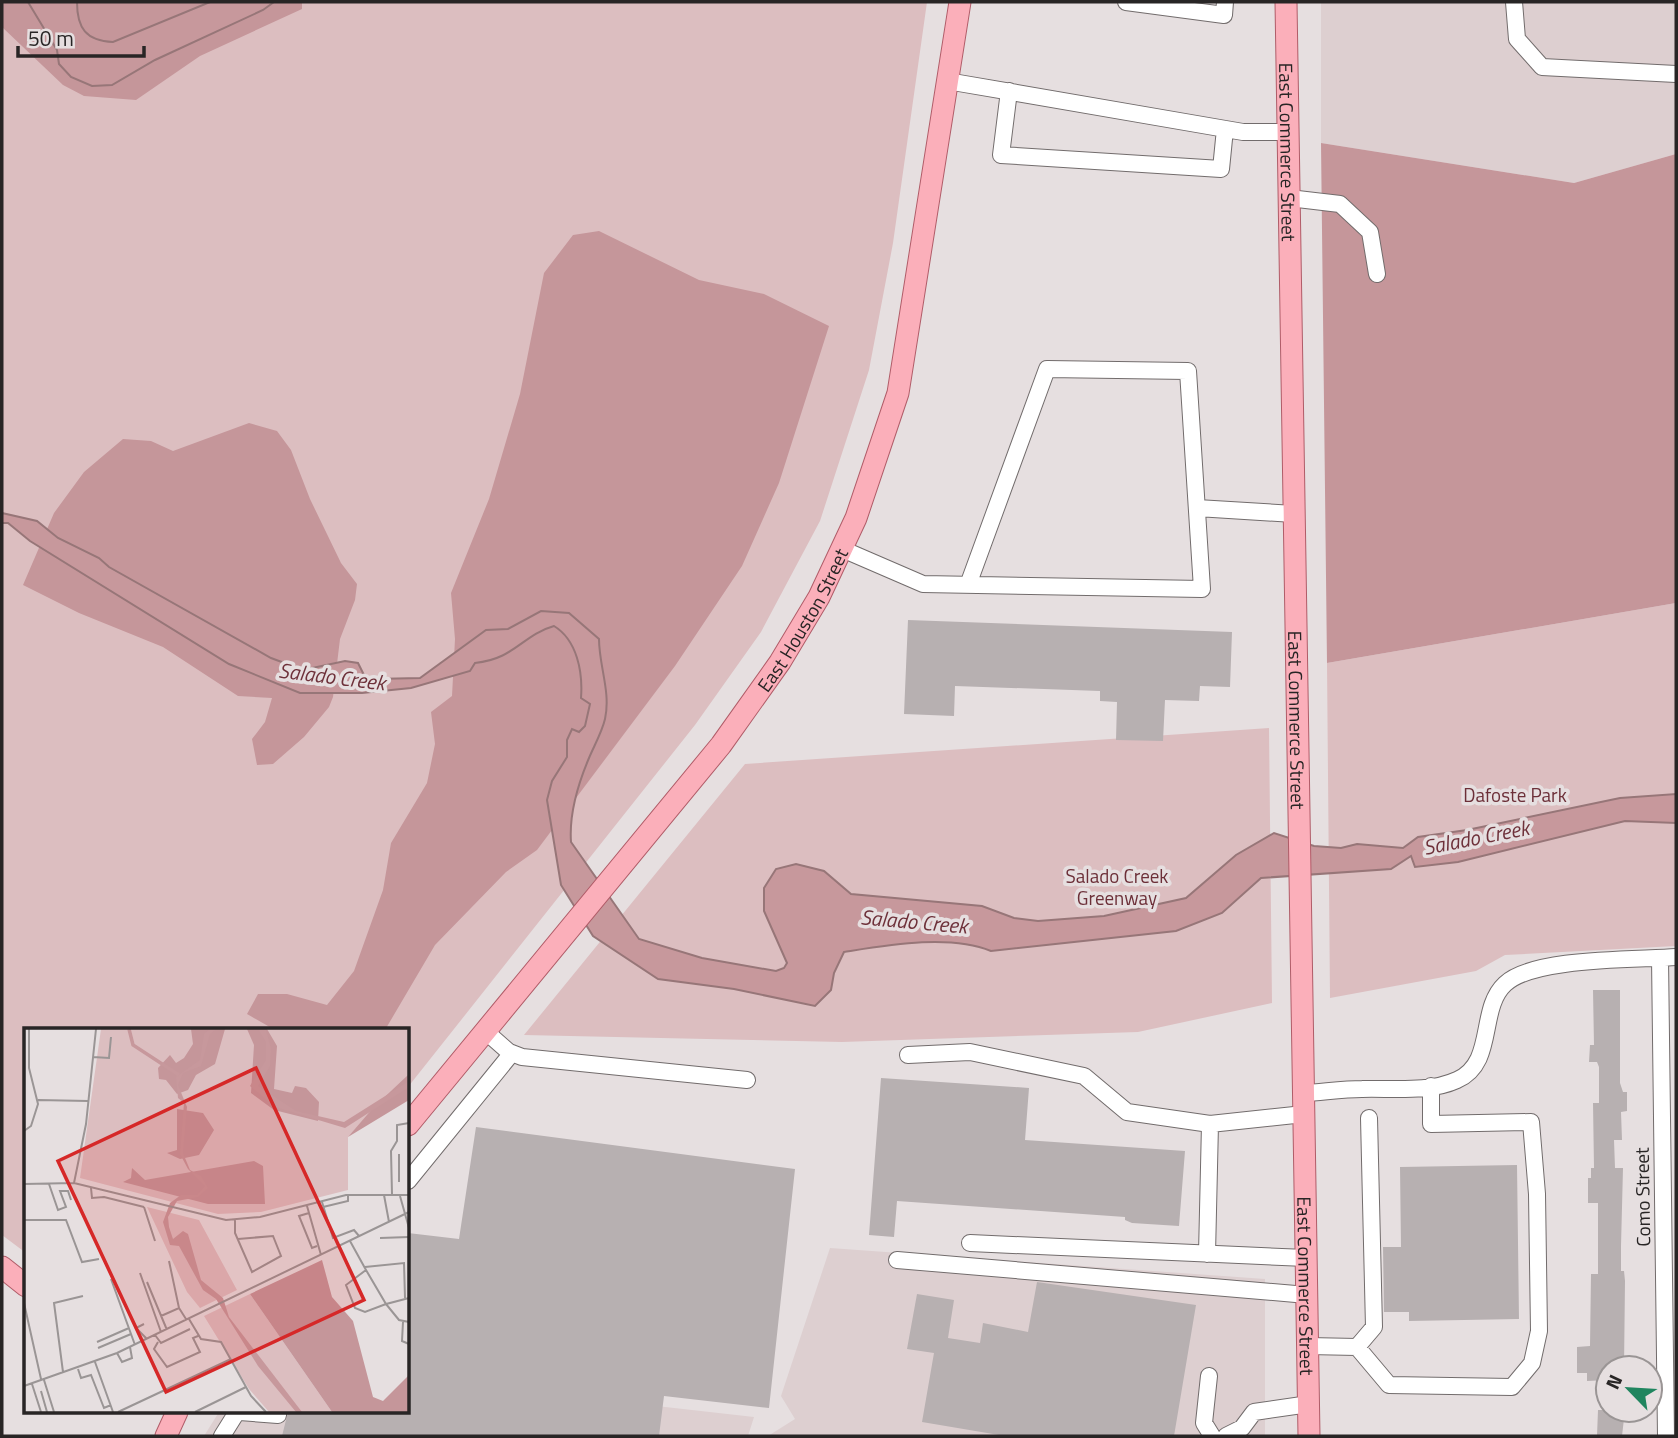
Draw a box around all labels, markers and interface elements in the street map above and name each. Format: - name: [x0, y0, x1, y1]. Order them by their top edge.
- scale bar: [18, 14, 144, 58]
- text: 50 m: [28, 22, 74, 54]
- street label: East Commerce Street: [1272, 62, 1304, 242]
- street label: East Houston Street: [749, 543, 855, 697]
- street label: East Commerce Street: [1282, 630, 1313, 810]
- water label: Salado Creek: [277, 654, 390, 699]
- park label: Dafoste Park: [1463, 780, 1567, 809]
- water label: Salado Creek: [1420, 811, 1534, 863]
- park label: Salado Creek Greenway: [1066, 861, 1168, 912]
- water label: Salado Creek: [859, 900, 971, 942]
- inset map: [24, 1028, 410, 1414]
- street label: Como Street: [1627, 1147, 1657, 1247]
- street label: East Commerce Street: [1291, 1196, 1323, 1376]
- north arrow: [1594, 1354, 1664, 1424]
- text: N: [1597, 1370, 1629, 1394]

